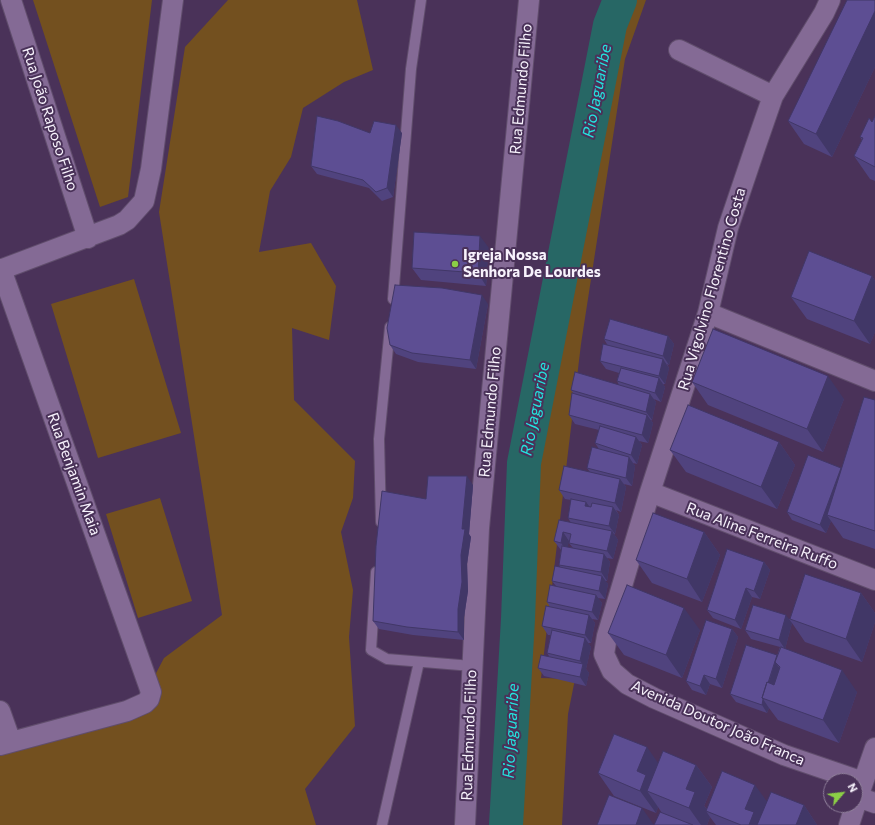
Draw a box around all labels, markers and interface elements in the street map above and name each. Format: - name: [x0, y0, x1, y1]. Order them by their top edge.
- street label: Rua Edmundo Filho: [506, 23, 536, 155]
- water label: Rio Jaguaribe: [579, 43, 615, 139]
- street label: Rua João Raposo Filho: [18, 45, 82, 193]
- street label: Rua Vigolvino Florentino Costa: [674, 186, 750, 392]
- place label: Igreja Nossa Senhora De Lourdes: [463, 246, 601, 281]
- marker: Igreja Nossa Senhora De Lourdes: [450, 259, 460, 269]
- street label: Rua Edmundo Filho: [475, 346, 505, 478]
- water label: Rio Jaguaribe: [517, 361, 553, 457]
- street label: Rua Benjamin Maia: [43, 410, 105, 538]
- street label: Rua Aline Ferreira Ruffo: [684, 499, 840, 573]
- street label: Rua Edmundo Filho: [458, 669, 480, 801]
- street label: Avenida Doutor João Franca: [628, 677, 808, 769]
- water label: Rio Jaguaribe: [499, 683, 523, 779]
- north arrow: [823, 773, 863, 813]
- text: N: [845, 781, 861, 794]

